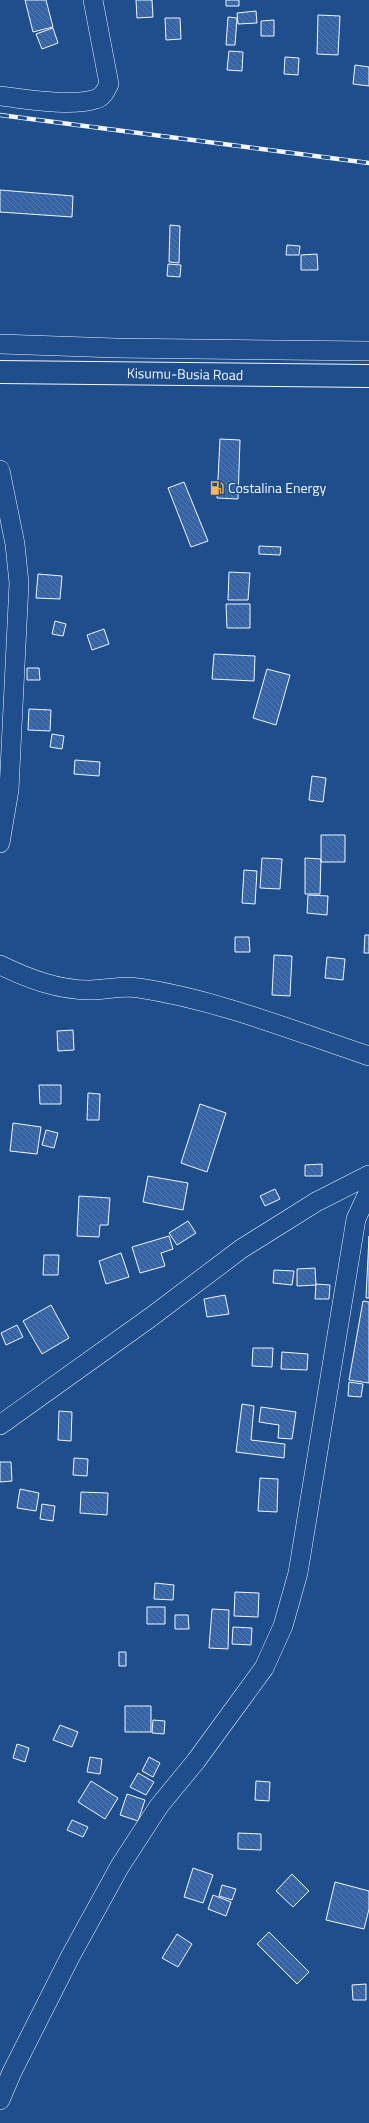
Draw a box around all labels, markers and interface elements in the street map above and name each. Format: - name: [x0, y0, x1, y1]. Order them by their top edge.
- street label: Kisumu-Busia Road: [127, 362, 243, 385]
- place label: Costalina Energy: [228, 477, 326, 498]
- fuel station icon: Costalina Energy: [209, 480, 225, 496]

